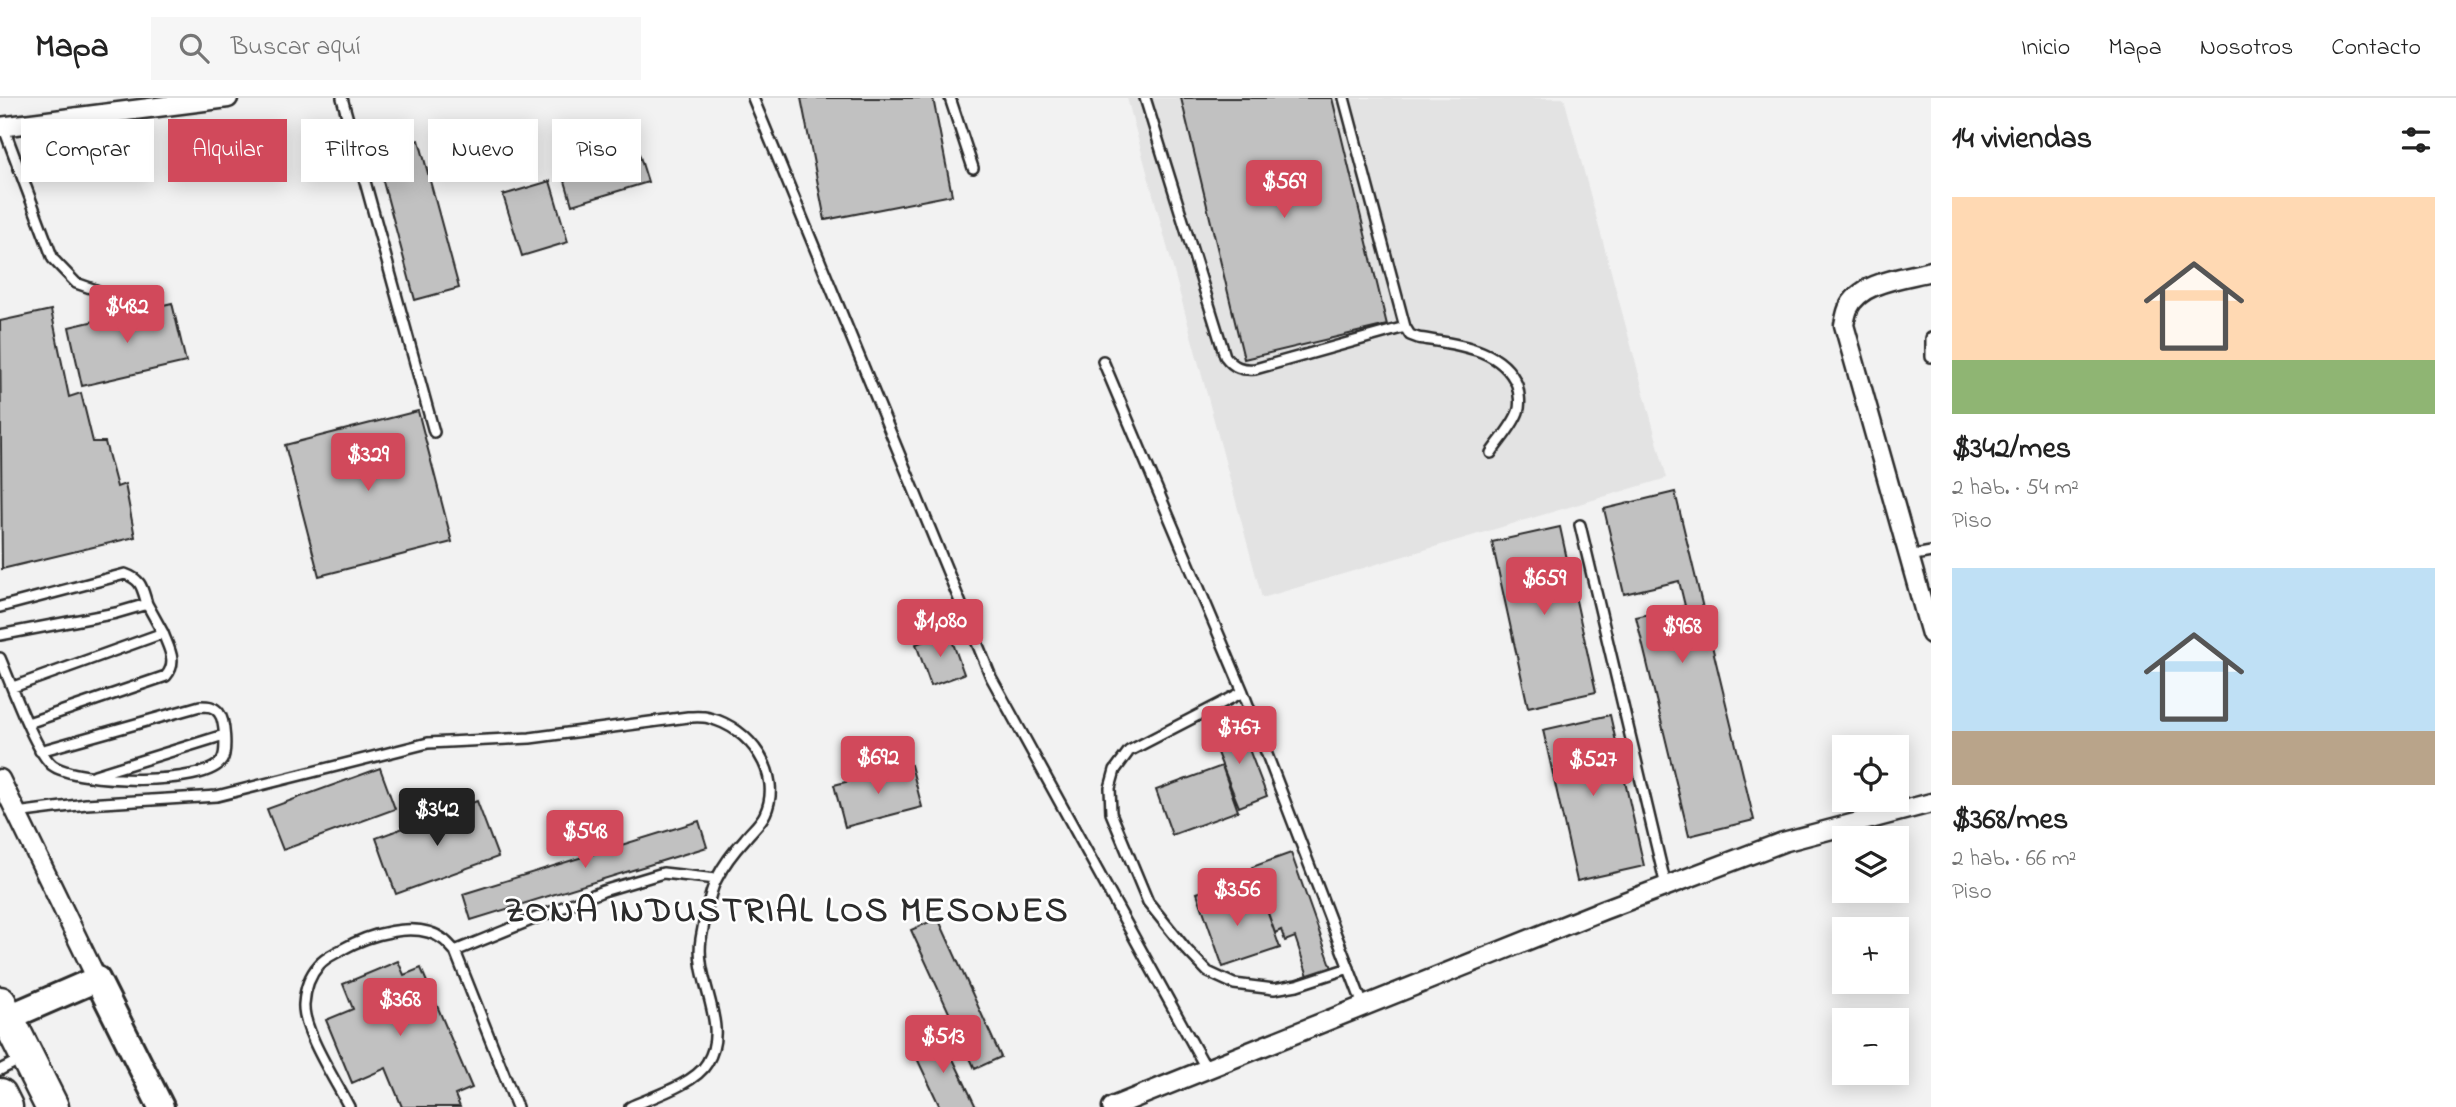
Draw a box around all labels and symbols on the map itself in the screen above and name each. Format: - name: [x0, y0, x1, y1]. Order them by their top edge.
- pin: $569: [1243, 160, 1325, 220]
- pin: $482: [86, 286, 168, 345]
- pin: $329: [327, 434, 409, 493]
- pin: $659: [1503, 558, 1585, 617]
- pin: $1,080: [883, 600, 997, 659]
- pin: $968: [1641, 606, 1723, 665]
- pin: $767: [1198, 706, 1280, 766]
- pin: $692: [837, 736, 919, 796]
- pin: $527: [1552, 738, 1634, 798]
- pin: $342: [396, 788, 478, 848]
- pin: $548: [544, 810, 626, 870]
- pin: $356: [1196, 868, 1278, 928]
- district label: ZONA INDUSTRIAL LOS MESONES: [505, 887, 1069, 938]
- pin: $368: [359, 978, 441, 1038]
- pin: $513: [902, 1016, 984, 1075]

